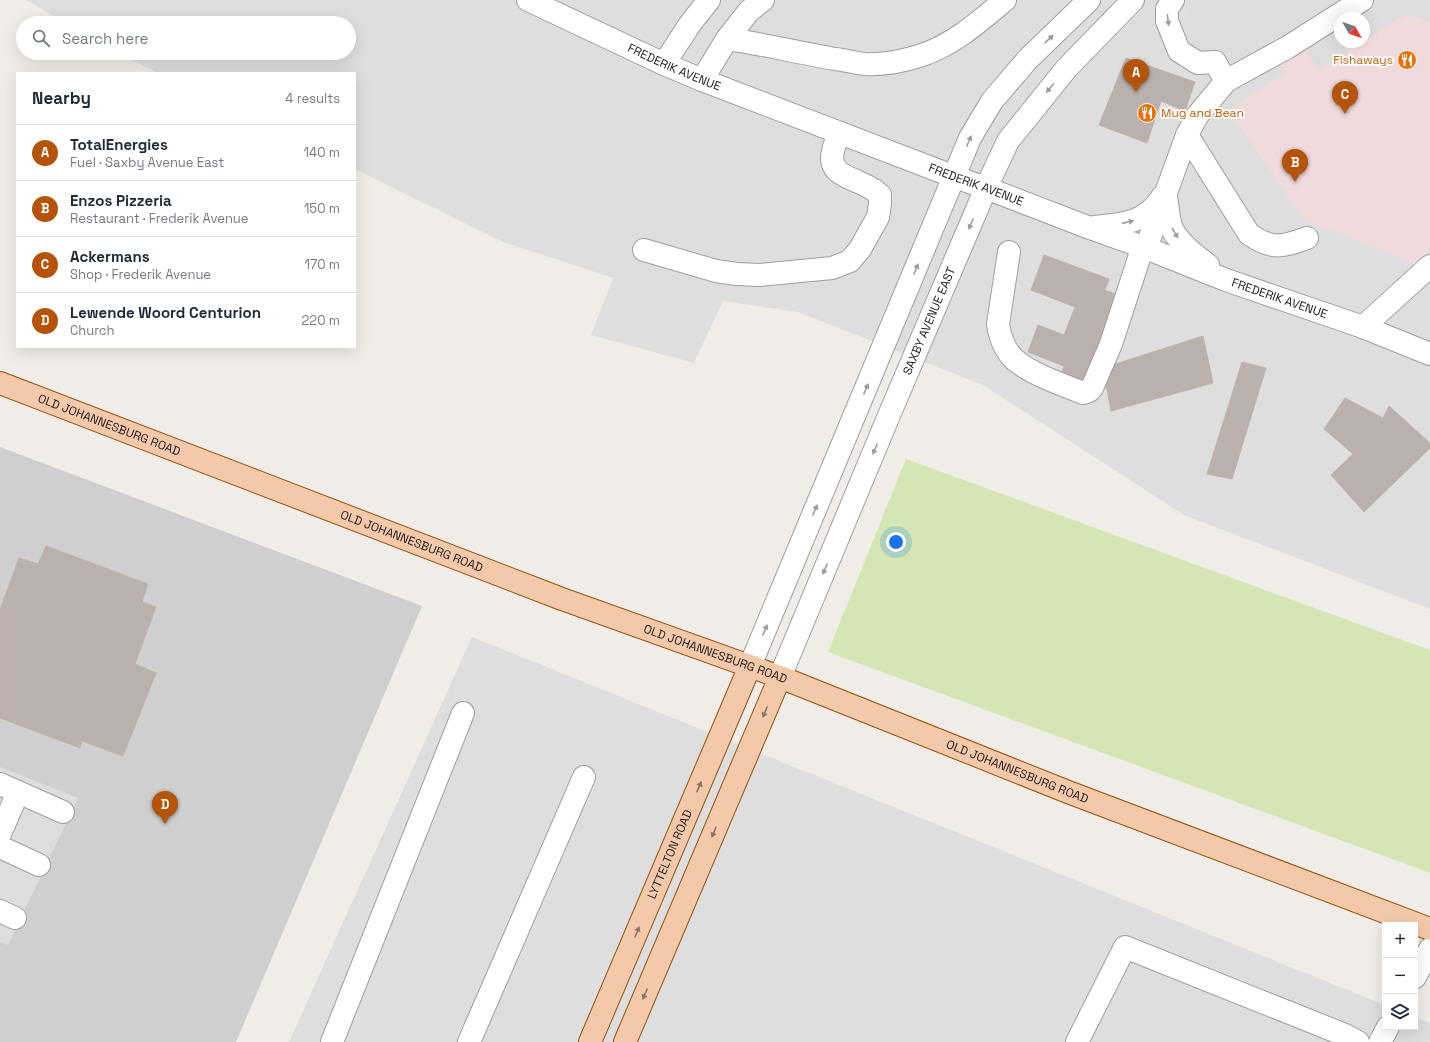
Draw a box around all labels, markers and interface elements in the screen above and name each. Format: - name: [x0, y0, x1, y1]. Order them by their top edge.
- north arrow: [1334, 12, 1370, 48]
- one-way arrow: [1165, 14, 1171, 26]
- search box: [16, 16, 356, 60]
- icon: search: [30, 27, 52, 49]
- text: Search here: [62, 29, 148, 48]
- one-way arrow: [1044, 35, 1053, 44]
- street label: FREDERIK AVENUE: [625, 40, 723, 95]
- restaurant icon: Fishaways: [1396, 49, 1418, 71]
- place label: Fishaways: [1333, 52, 1393, 68]
- pin: A: [1123, 59, 1149, 92]
- pin: C: [1332, 81, 1358, 114]
- one-way arrow: [1046, 83, 1055, 93]
- text: Nearby: [32, 87, 91, 109]
- text: 4 results: [285, 90, 340, 107]
- restaurant icon: Mug and Bean: [1136, 102, 1158, 124]
- place label: Mug and Bean: [1161, 105, 1244, 121]
- text: TotalEnergies: [70, 135, 168, 154]
- one-way arrow: [966, 135, 973, 147]
- text: A: [41, 144, 49, 161]
- text: 140 m: [304, 144, 340, 161]
- pin: B: [1282, 149, 1308, 182]
- text: Fuel · Saxby Avenue East: [70, 154, 224, 171]
- street label: FREDERIK AVENUE: [926, 160, 1026, 210]
- text: Enzos Pizzeria: [70, 191, 172, 210]
- text: B: [41, 200, 49, 217]
- text: 150 m: [304, 200, 340, 217]
- text: Restaurant · Frederik Avenue: [70, 210, 248, 227]
- one-way arrow: [968, 218, 974, 229]
- one-way arrow: [1122, 219, 1134, 225]
- one-way arrow: [1172, 227, 1179, 239]
- text: Ackermans: [70, 247, 150, 266]
- text: C: [41, 256, 49, 273]
- text: 170 m: [304, 256, 340, 273]
- one-way arrow: [913, 263, 919, 274]
- street label: SAXBY AVENUE EAST: [899, 265, 959, 377]
- text: Shop · Frederik Avenue: [70, 266, 211, 283]
- street label: FREDERIK AVENUE: [1230, 275, 1330, 322]
- text: Lewende Woord Centurion: [70, 303, 261, 322]
- text: D: [41, 312, 49, 329]
- text: 220 m: [301, 312, 340, 329]
- text: Church: [70, 322, 115, 339]
- one-way arrow: [863, 382, 869, 394]
- street label: OLD JOHANNESBURG ROAD: [36, 390, 183, 460]
- one-way arrow: [872, 443, 878, 454]
- one-way arrow: [812, 504, 818, 516]
- street label: OLD JOHANNESBURG ROAD: [338, 507, 485, 576]
- your location: [886, 532, 906, 552]
- one-way arrow: [822, 563, 828, 574]
- street label: OLD JOHANNESBURG ROAD: [641, 621, 790, 687]
- one-way arrow: [762, 624, 768, 636]
- one-way arrow: [762, 707, 768, 718]
- street label: OLD JOHANNESBURG ROAD: [944, 736, 1091, 807]
- one-way arrow: [696, 780, 702, 792]
- pin: D: [152, 791, 178, 824]
- street label: LYTTELTON ROAD: [644, 807, 696, 901]
- one-way arrow: [711, 827, 717, 838]
- map controls: [1382, 922, 1418, 1030]
- button: +: [1382, 922, 1418, 958]
- one-way arrow: [634, 927, 640, 938]
- button: −: [1382, 958, 1418, 994]
- one-way arrow: [642, 988, 648, 1000]
- button: layers: [1382, 994, 1418, 1030]

